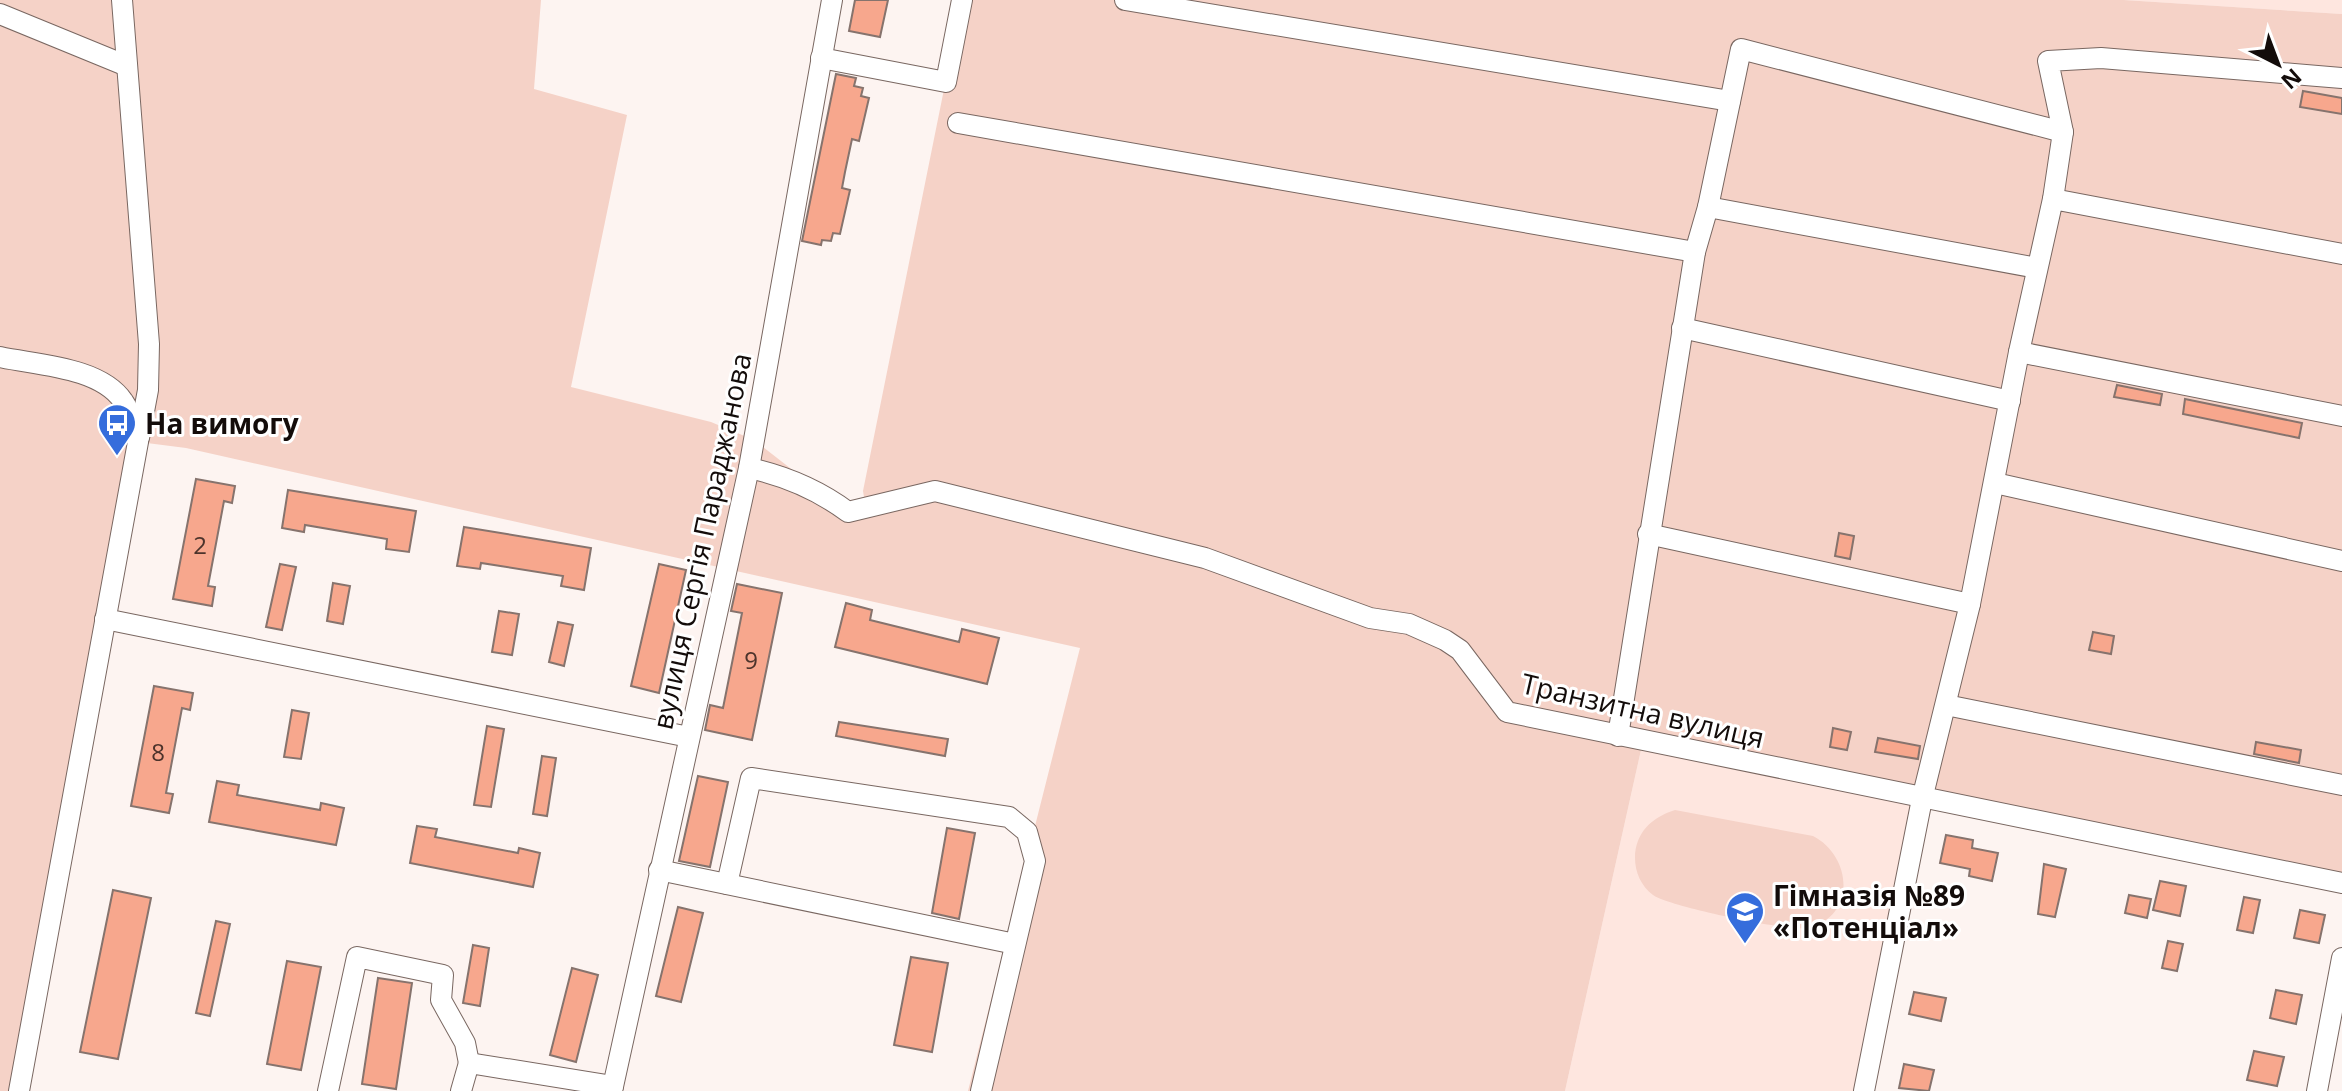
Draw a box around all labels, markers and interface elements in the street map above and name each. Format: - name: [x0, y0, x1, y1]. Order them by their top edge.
- north arrow: [2238, 24, 2318, 104]
- text: N: [2275, 62, 2309, 97]
- street label: вулиця Сергія Параджанова: [643, 349, 759, 733]
- bus stop icon: На вимогу: [96, 402, 138, 457]
- place label: На вимогу: [145, 404, 299, 442]
- house number: 2: [193, 528, 207, 561]
- house number: 9: [744, 643, 758, 676]
- street label: Транзитна вулиця: [1518, 664, 1768, 756]
- house number: 8: [151, 735, 165, 768]
- place label: Гімназія №89 «Потенціал»: [1773, 876, 1965, 946]
- school or university icon: Гімназія №89 «Потенціал»: [1724, 890, 1766, 945]

